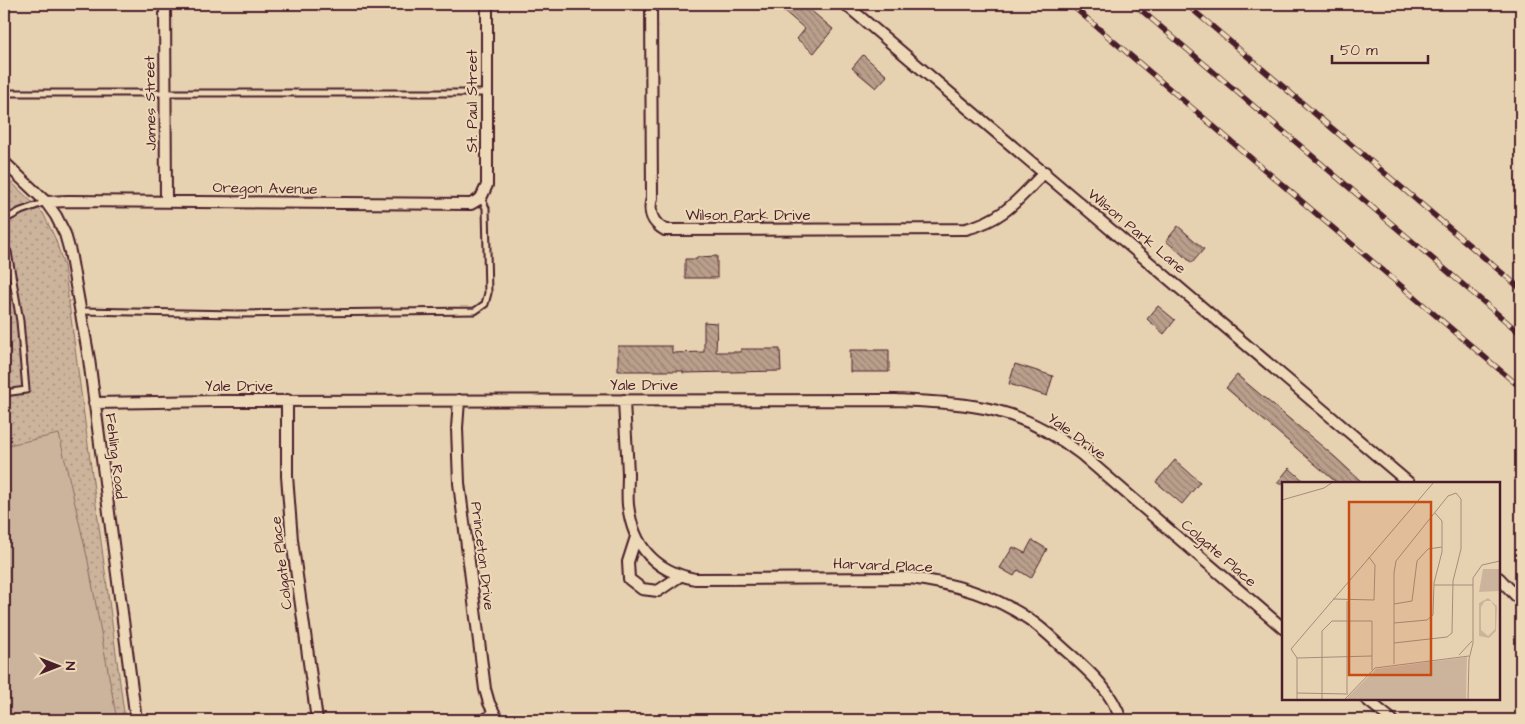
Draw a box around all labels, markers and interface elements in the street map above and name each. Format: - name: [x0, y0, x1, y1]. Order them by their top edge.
- scale bar: [1332, 32, 1429, 64]
- text: 50 m: [1340, 40, 1378, 61]
- street label: St. Paul Street: [462, 49, 483, 153]
- street label: James Street: [139, 55, 162, 151]
- street label: Oregon Avenue: [212, 177, 318, 201]
- street label: Wilson Park Lane: [1083, 184, 1190, 279]
- street label: Wilson Park Drive: [685, 205, 811, 226]
- street label: Yale Drive: [610, 375, 678, 396]
- street label: Yale Drive: [205, 376, 273, 397]
- street label: Yale Drive: [1043, 408, 1111, 465]
- street label: Fehling Road: [99, 412, 131, 501]
- inset map: [1282, 482, 1500, 699]
- street label: Princeton Drive: [465, 500, 500, 612]
- street label: Colgate Place: [265, 515, 299, 611]
- street label: Colgate Place: [1176, 515, 1261, 593]
- street label: Harvard Place: [833, 553, 933, 578]
- north arrow: [32, 642, 82, 692]
- text: N: [60, 662, 80, 671]

